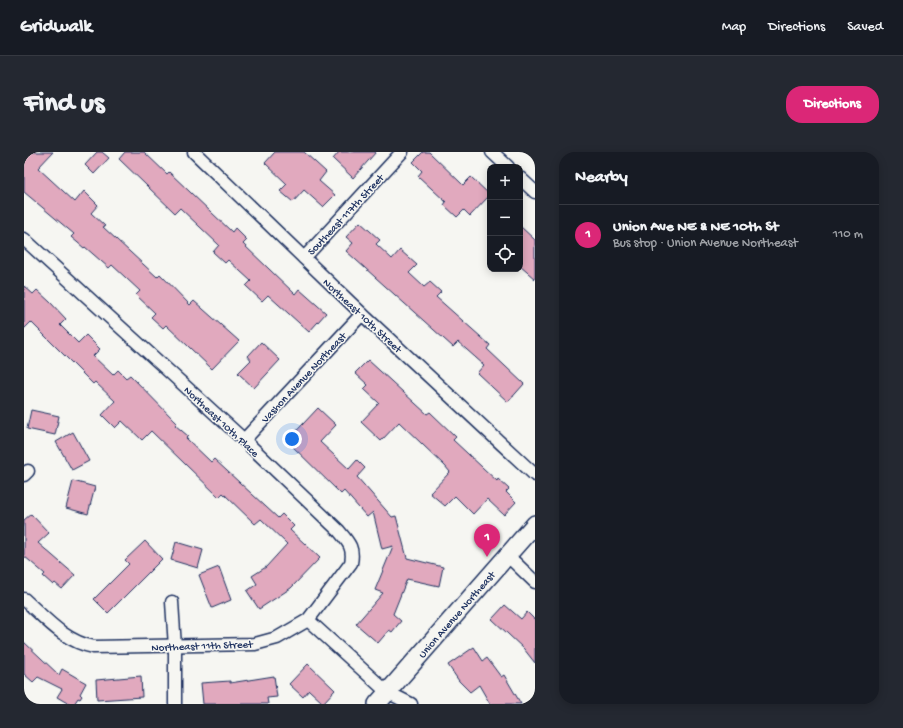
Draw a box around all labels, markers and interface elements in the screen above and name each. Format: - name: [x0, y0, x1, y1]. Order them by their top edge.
- text: Gridwalk: [20, 16, 92, 39]
- text: Map: [722, 19, 746, 36]
- text: Directions: [768, 19, 825, 36]
- text: Saved: [847, 19, 883, 36]
- button: Directions: [786, 86, 879, 123]
- text: Find us: [24, 88, 104, 121]
- map controls: [487, 164, 523, 272]
- button: +: [487, 164, 523, 200]
- text: Nearby: [575, 168, 628, 188]
- street label: Southeast 117th Street: [306, 171, 388, 258]
- button: −: [487, 200, 523, 236]
- text: Union Ave NE & NE 10th St: [613, 218, 779, 236]
- text: 1: [585, 227, 591, 242]
- text: 110 m: [833, 227, 863, 242]
- button: locate: [487, 236, 523, 272]
- text: Bus stop · Union Avenue Northeast: [613, 236, 798, 251]
- street label: Northeast 10th Street: [320, 277, 405, 357]
- street label: Vashon Avenue Northeast: [259, 330, 350, 427]
- street label: Northeast 10th Place: [181, 385, 261, 460]
- your location: [282, 429, 302, 449]
- pin: 1: [474, 524, 500, 557]
- street label: Union Avenue Northeast: [417, 568, 499, 661]
- street label: Northeast 11th Street: [151, 639, 254, 655]

